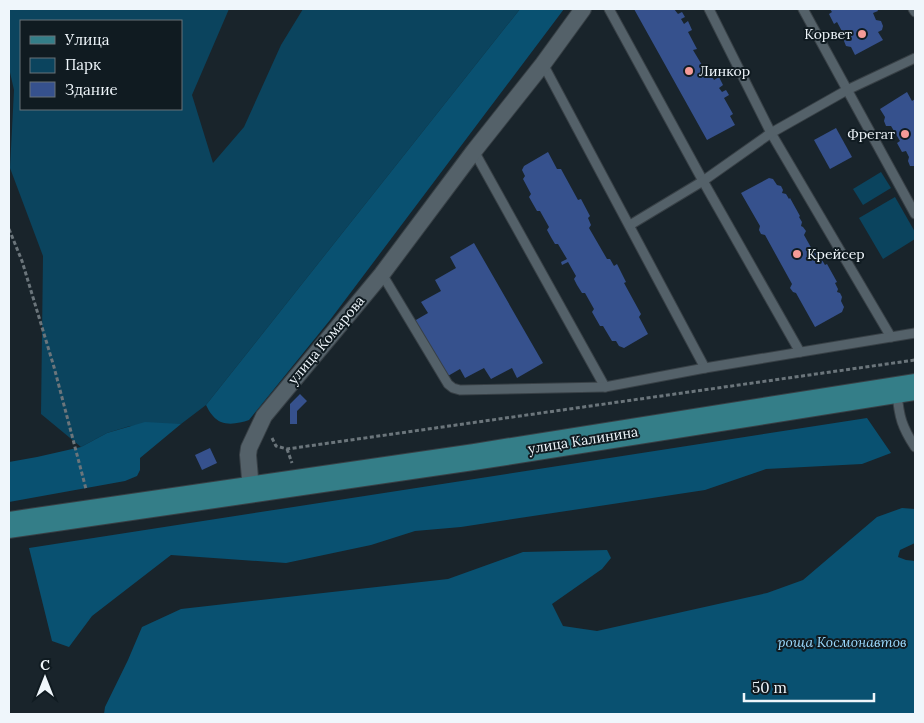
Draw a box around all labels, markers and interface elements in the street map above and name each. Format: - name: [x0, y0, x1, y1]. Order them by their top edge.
- legend: [20, 20, 182, 110]
- place label: Корвет: [804, 25, 852, 43]
- marker: Корвет: [856, 28, 868, 40]
- text: Улица: [64, 30, 110, 49]
- text: Парк: [65, 55, 101, 74]
- place label: Линкор: [699, 62, 750, 80]
- marker: Линкор: [683, 65, 695, 77]
- text: Здание: [65, 80, 118, 99]
- place label: Фрегат: [847, 125, 895, 143]
- marker: Фрегат: [899, 128, 911, 140]
- place label: Крейсер: [807, 245, 865, 263]
- marker: Крейсер: [791, 248, 803, 260]
- street label: улица Комарова: [284, 292, 368, 388]
- street label: улица Калинина: [527, 422, 639, 458]
- park label: роща Космонавтов: [777, 633, 907, 651]
- north arrow: [20, 653, 70, 703]
- text: С: [40, 656, 50, 674]
- scale bar: [744, 670, 874, 702]
- text: 50 m: [752, 678, 787, 697]

